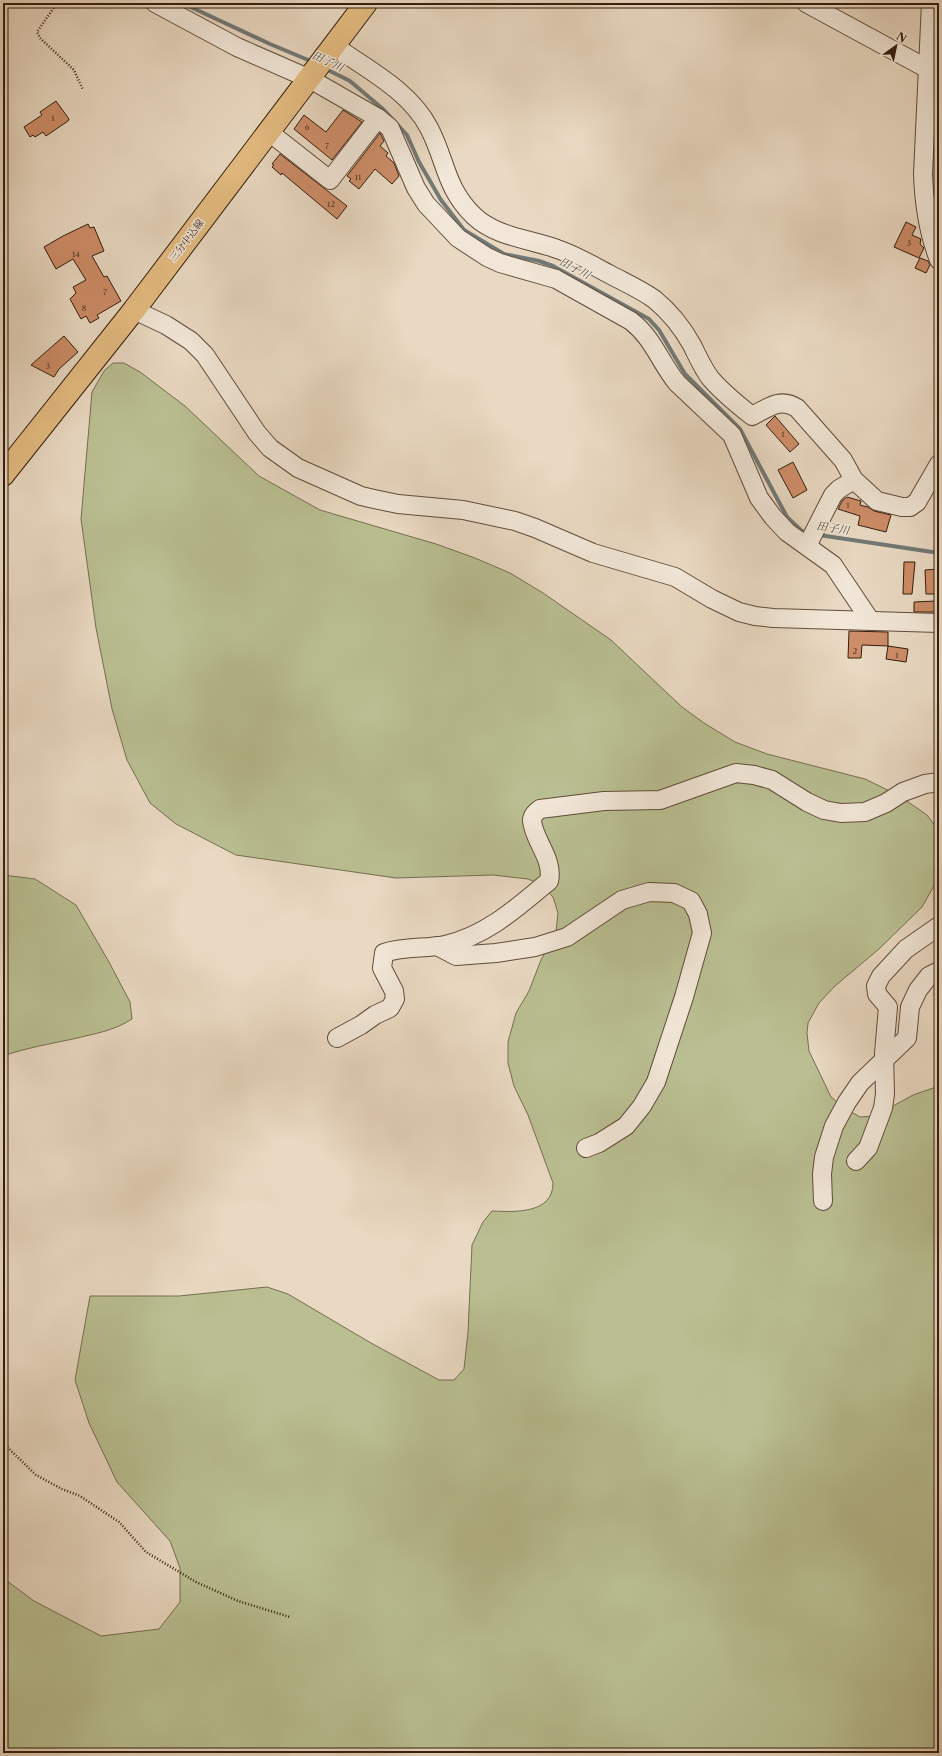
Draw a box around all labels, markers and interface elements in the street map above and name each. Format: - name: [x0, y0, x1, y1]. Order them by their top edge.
- north arrow: [876, 26, 916, 66]
- text: N: [894, 29, 910, 46]
- water label: 田子川: [310, 48, 347, 75]
- house number: 1: [51, 113, 55, 123]
- house number: 6: [305, 122, 310, 132]
- house number: 7: [325, 141, 329, 151]
- house number: 11: [355, 172, 362, 182]
- house number: 12: [327, 199, 335, 209]
- street label: 三分中込線: [166, 216, 207, 264]
- house number: 3: [907, 238, 911, 248]
- house number: 14: [72, 249, 80, 259]
- water label: 田子川: [557, 254, 594, 282]
- house number: 7: [103, 287, 107, 297]
- house number: 8: [82, 303, 87, 313]
- house number: 3: [46, 361, 50, 371]
- house number: 1: [781, 429, 785, 439]
- house number: 1: [846, 500, 850, 510]
- water label: 田子川: [816, 519, 851, 538]
- house number: 2: [853, 646, 858, 656]
- house number: 1: [895, 650, 899, 660]

